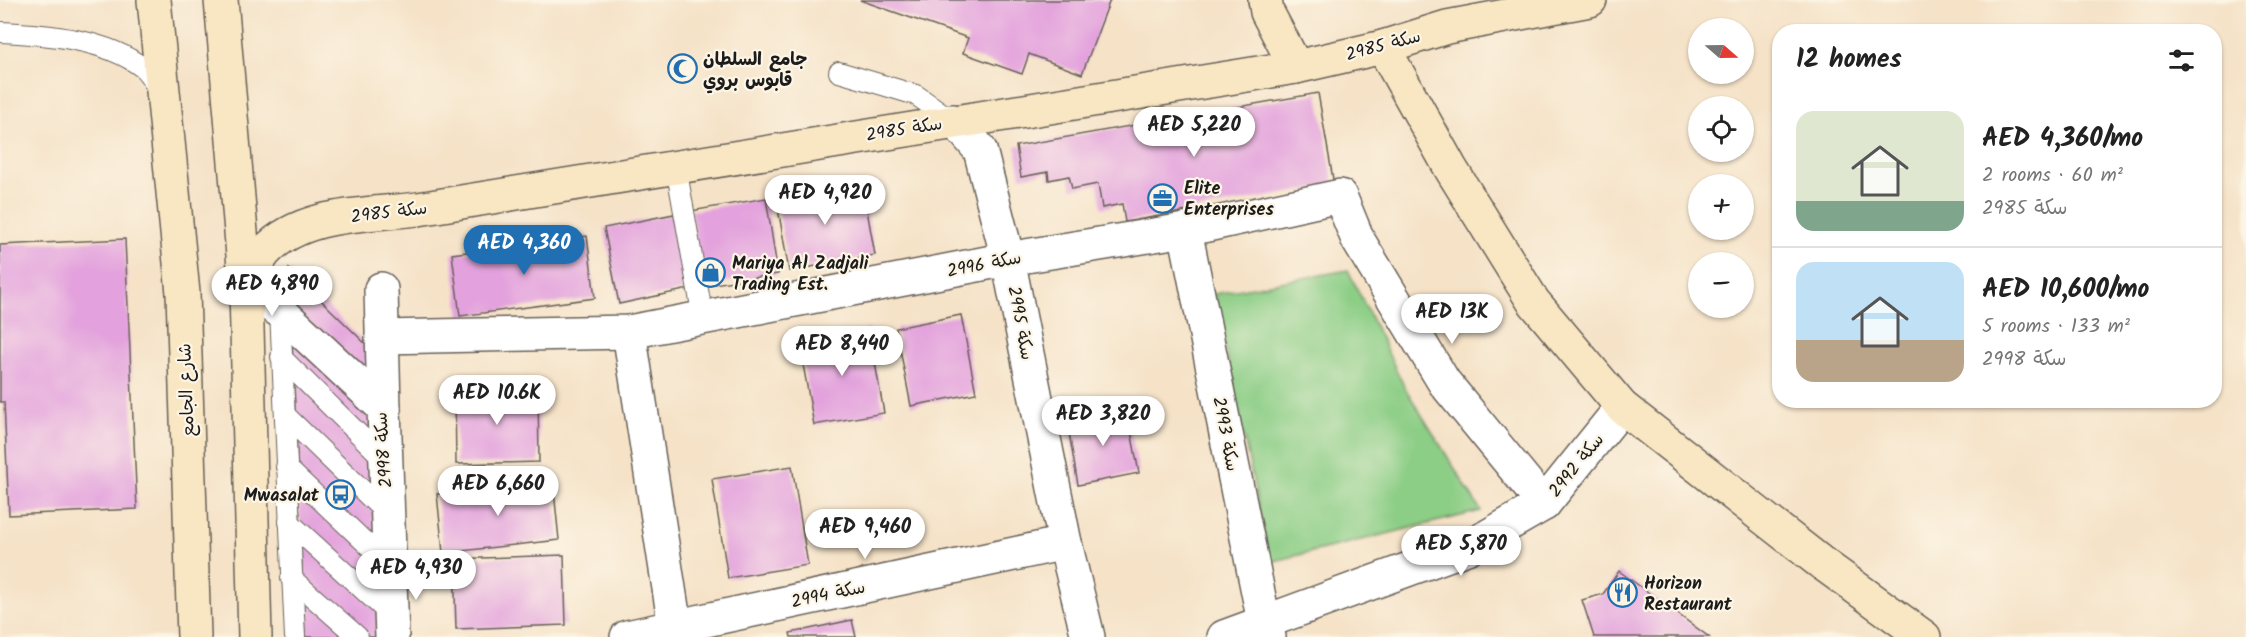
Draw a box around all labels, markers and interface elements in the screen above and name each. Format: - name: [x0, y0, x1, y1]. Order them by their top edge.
- north arrow: [1688, 18, 1754, 84]
- map controls: [1688, 18, 1754, 318]
- street label: سكة 2985: [1342, 22, 1424, 70]
- text: 12 homes: [1796, 39, 1902, 81]
- icon: filters: [2165, 44, 2198, 77]
- place label: جامع السلطان قابوس بروي: [703, 46, 807, 96]
- mosque icon: جامع السلطان قابوس بروي: [666, 53, 698, 85]
- button: locate: [1688, 96, 1754, 162]
- pin: AED 5,220: [1125, 107, 1263, 158]
- street label: سكة 2985: [864, 110, 945, 151]
- text: AED 5,220: [1147, 110, 1241, 142]
- text: AED 4,360/mo: [1982, 118, 2143, 160]
- icon: home: [1844, 135, 1916, 207]
- text: 2 rooms · 60 m²: [1982, 160, 2123, 192]
- button: +: [1688, 174, 1754, 240]
- pin: AED 4,920: [756, 175, 894, 226]
- place label: Elite Enterprises: [1184, 175, 1274, 225]
- text: AED 4,920: [779, 178, 871, 210]
- office icon: Elite Enterprises: [1147, 182, 1179, 214]
- text: سكة 2985: [1982, 193, 2068, 225]
- street label: سكة 2985: [349, 194, 429, 233]
- pin: AED 4,360: [455, 225, 593, 276]
- text: AED 4,360: [478, 228, 570, 260]
- street label: سكة 2996: [945, 244, 1024, 287]
- place label: Mariya Al Zadjali Trading Est.: [732, 250, 869, 300]
- button: −: [1688, 252, 1754, 318]
- shop icon: Mariya Al Zadjali Trading Est.: [695, 257, 727, 289]
- pin: AED 4,890: [203, 266, 341, 317]
- text: AED 4,890: [226, 269, 318, 301]
- text: AED 10,600/mo: [1982, 269, 2149, 311]
- street label: سكة 2995: [998, 284, 1041, 363]
- icon: home: [1844, 286, 1916, 358]
- pin: AED 13K: [1397, 294, 1507, 345]
- text: AED 13K: [1415, 297, 1489, 329]
- text: 5 rooms · 133 m²: [1982, 311, 2130, 343]
- pin: AED 8,440: [773, 326, 911, 377]
- text: AED 8,440: [795, 329, 889, 361]
- street label: شارع الجامع: [171, 343, 204, 437]
- text: سكة 2998: [1982, 344, 2067, 376]
- pin: AED 10.6K: [428, 375, 566, 426]
- text: AED 10.6K: [453, 378, 541, 410]
- street label: سكة 2993: [1203, 394, 1246, 474]
- pin: AED 3,820: [1034, 396, 1172, 447]
- text: AED 3,820: [1056, 399, 1150, 431]
- street label: سكة 2998: [367, 411, 402, 489]
- street label: سكة 2992: [1542, 427, 1612, 504]
- pin: AED 6,660: [429, 466, 567, 517]
- text: AED 6,660: [452, 469, 544, 501]
- bus stop icon: Mwasalat: [324, 479, 356, 511]
- place label: Mwasalat: [244, 482, 320, 511]
- pin: AED 9,460: [796, 509, 934, 560]
- text: AED 9,460: [819, 512, 911, 544]
- pin: AED 5,870: [1392, 526, 1530, 577]
- text: AED 5,870: [1415, 529, 1507, 561]
- pin: AED 4,930: [347, 550, 485, 601]
- text: AED 4,930: [370, 553, 462, 585]
- place label: Horizon Restaurant: [1644, 570, 1733, 620]
- street label: سكة 2994: [789, 573, 868, 617]
- restaurant icon: Horizon Restaurant: [1607, 577, 1639, 609]

